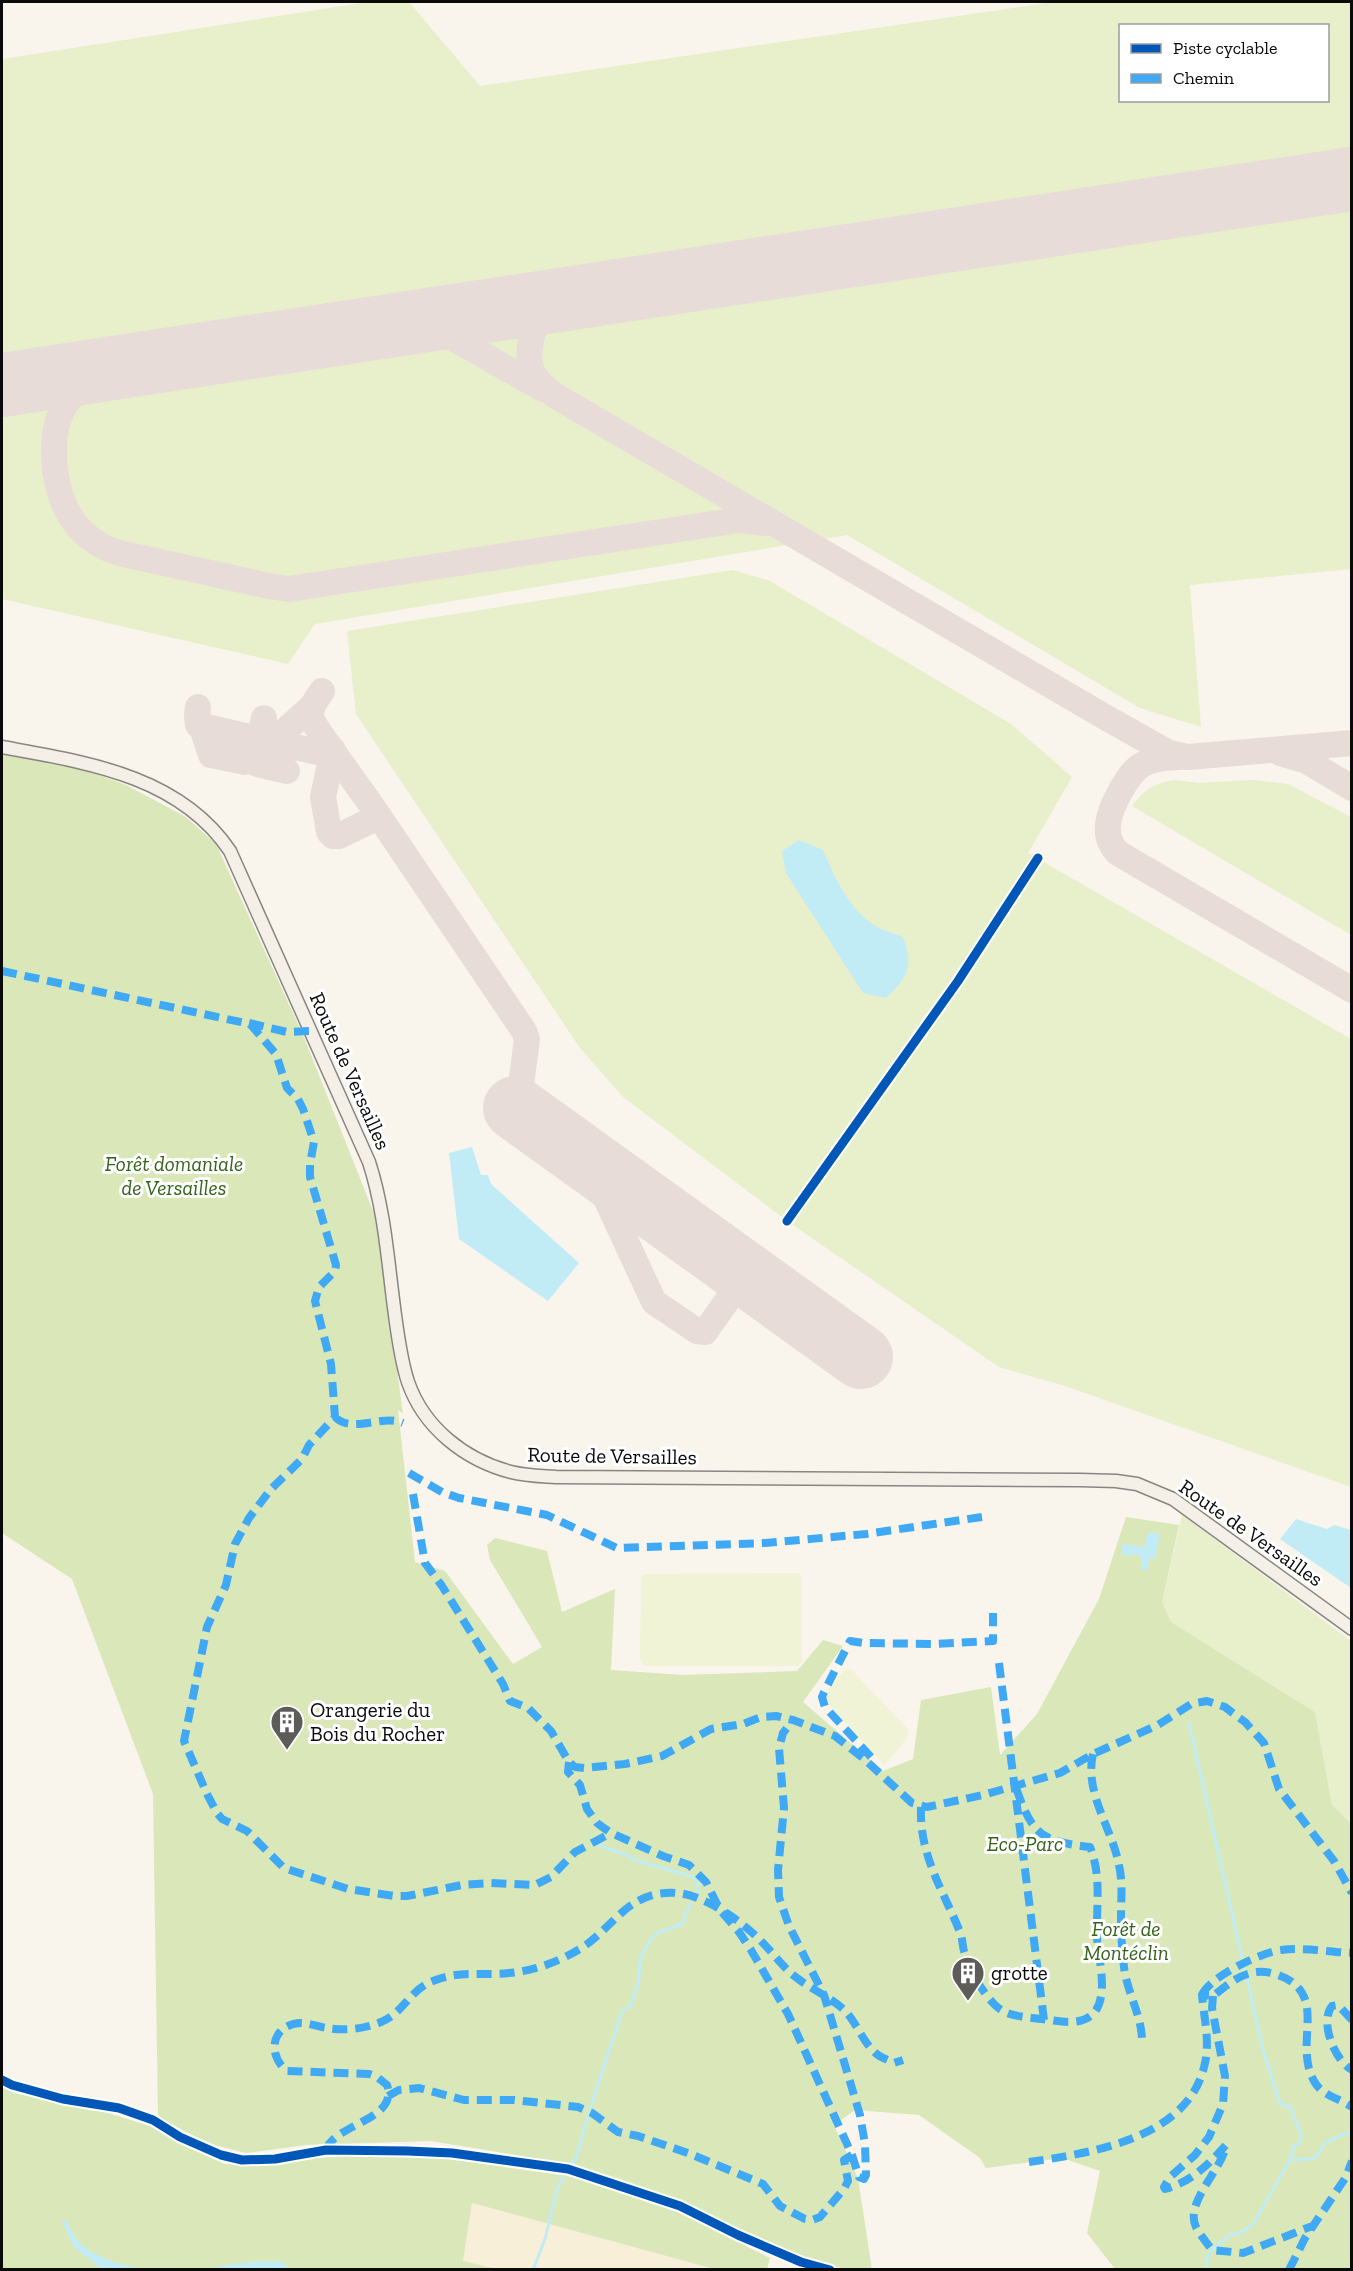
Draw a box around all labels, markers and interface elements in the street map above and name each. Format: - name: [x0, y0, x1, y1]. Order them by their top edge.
- legend: [1119, 24, 1329, 102]
- text: Piste cyclable: [1173, 37, 1277, 59]
- text: Chemin: [1173, 67, 1235, 89]
- street label: Route de Versailles: [305, 988, 396, 1153]
- park label: Forêt domaniale de Versailles: [105, 1151, 243, 1200]
- street label: Route de Versailles: [527, 1442, 697, 1469]
- street label: Route de Versailles: [1175, 1474, 1328, 1591]
- place label: Orangerie du Bois du Rocher: [310, 1697, 445, 1746]
- building icon: Orangerie du Bois du Rocher: [269, 1704, 305, 1751]
- park label: Eco-Parc: [987, 1831, 1063, 1856]
- park label: Forêt de Montéclin: [1083, 1916, 1169, 1965]
- building icon: grotte: [950, 1955, 986, 2002]
- place label: grotte: [991, 1960, 1048, 1985]

